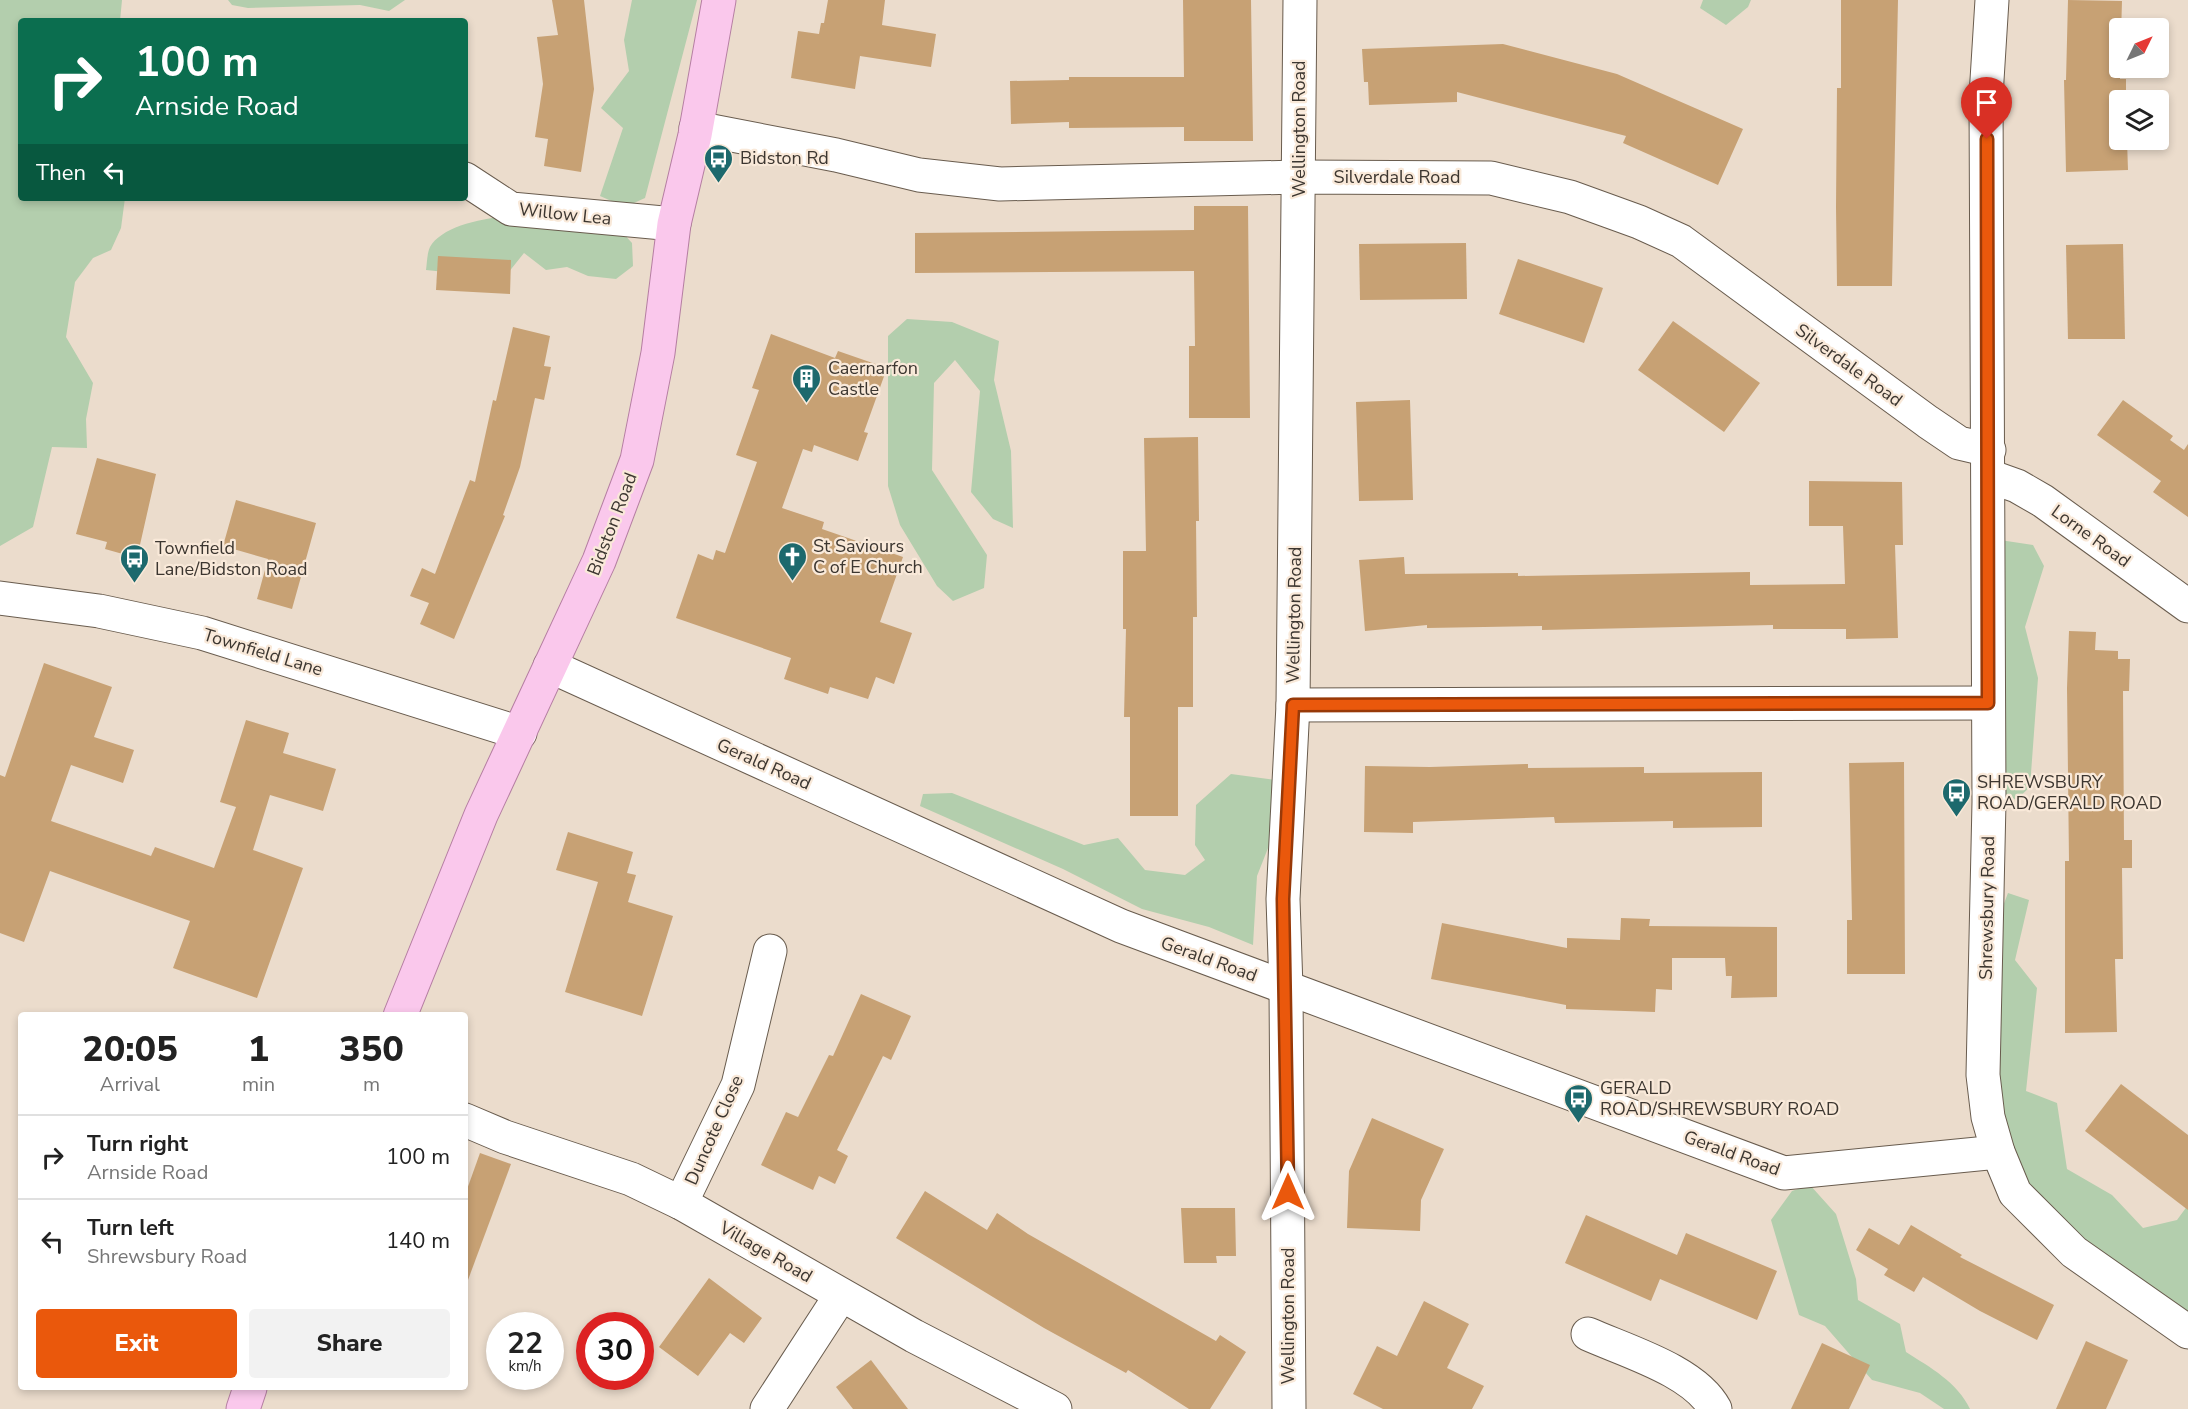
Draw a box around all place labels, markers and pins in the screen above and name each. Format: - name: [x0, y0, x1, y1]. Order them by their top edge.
- pin: [1961, 77, 2012, 139]
- bus stop icon: Bidston Rd: [703, 142, 735, 184]
- place label: Bidston Rd: [740, 146, 829, 170]
- place label: Caernarfon Castle: [828, 356, 918, 401]
- building icon: Caernarfon Castle: [791, 362, 823, 404]
- place label: St Saviours C of E Church: [813, 534, 923, 579]
- place label: Townfield Lane/Bidston Road: [155, 536, 308, 581]
- church icon: St Saviours C of E Church: [776, 540, 808, 582]
- bus stop icon: Townfield Lane/Bidston Road: [118, 542, 150, 584]
- place label: SHREWSBURY ROAD/GERALD ROAD: [1977, 770, 2162, 815]
- bus stop icon: SHREWSBURY ROAD/GERALD ROAD: [1940, 776, 1972, 818]
- place label: GERALD ROAD/SHREWSBURY ROAD: [1600, 1076, 1839, 1121]
- bus stop icon: GERALD ROAD/SHREWSBURY ROAD: [1563, 1082, 1595, 1124]

